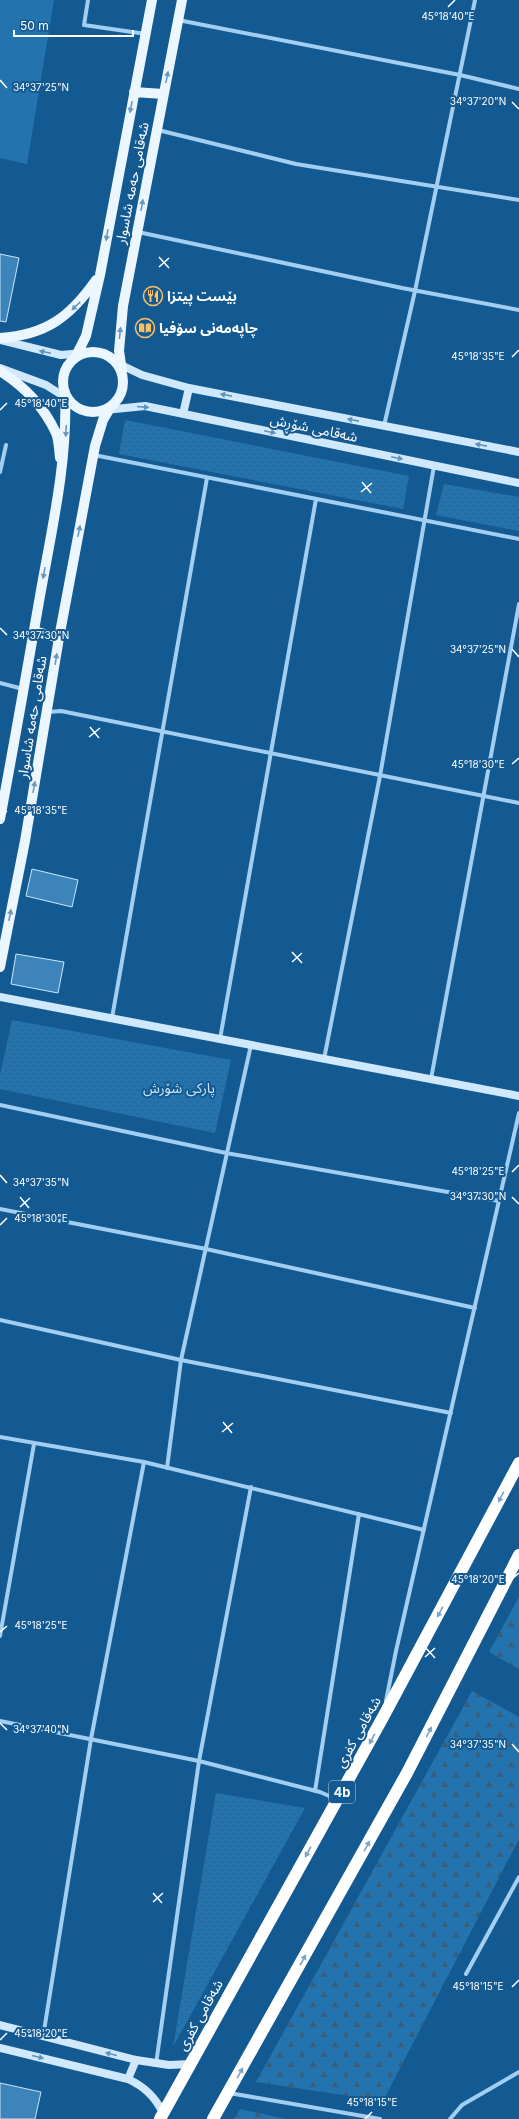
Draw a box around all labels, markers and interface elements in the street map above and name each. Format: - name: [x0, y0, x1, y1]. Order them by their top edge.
- text: 45°18'40"E: [421, 10, 475, 22]
- scale bar: [14, 12, 133, 38]
- text: 50 m: [20, 18, 49, 33]
- one-way arrow: [164, 71, 170, 83]
- text: 34°37'25"N: [13, 81, 69, 93]
- text: 34°37'20"N: [450, 95, 506, 107]
- one-way arrow: [128, 101, 134, 113]
- street label: شەقامی حەمە شاسوار: [111, 120, 153, 247]
- one-way arrow: [139, 199, 145, 211]
- one-way arrow: [104, 229, 110, 241]
- restaurant icon: بێست پیتزا: [142, 285, 164, 307]
- place label: بێست پیتزا: [167, 287, 237, 306]
- one-way arrow: [71, 301, 81, 311]
- library icon: چاپەمەنی سۆفیا: [134, 317, 156, 339]
- place label: چاپەمەنی سۆفیا: [159, 319, 258, 338]
- one-way arrow: [116, 327, 123, 339]
- one-way arrow: [39, 348, 51, 354]
- text: 45°18'35"E: [451, 350, 505, 362]
- one-way arrow: [219, 392, 232, 398]
- text: 45°18'40"E: [14, 397, 68, 409]
- one-way arrow: [137, 403, 149, 410]
- street label: شەقامی شۆڕش: [268, 410, 359, 449]
- one-way arrow: [347, 416, 359, 422]
- one-way arrow: [63, 425, 70, 437]
- one-way arrow: [264, 430, 276, 436]
- one-way arrow: [475, 441, 487, 447]
- one-way arrow: [391, 456, 404, 462]
- one-way arrow: [76, 525, 82, 537]
- one-way arrow: [41, 567, 47, 579]
- text: 34°37'30"N: [13, 629, 69, 641]
- text: 34°37'25"N: [450, 643, 506, 655]
- one-way arrow: [53, 653, 59, 665]
- street label: شەقامی حەمە شاسوار: [13, 654, 51, 781]
- text: 45°18'30"E: [451, 758, 505, 770]
- one-way arrow: [32, 781, 38, 793]
- text: 45°18'35"E: [14, 804, 68, 816]
- one-way arrow: [8, 908, 14, 921]
- park label: پارکی شۆرش: [143, 1079, 215, 1098]
- text: 45°18'25"E: [451, 1165, 505, 1177]
- text: 34°37'35"N: [13, 1176, 69, 1188]
- text: 34°37'30"N: [450, 1190, 506, 1202]
- text: 45°18'30"E: [14, 1212, 68, 1224]
- one-way arrow: [497, 1491, 504, 1503]
- text: 45°18'20"E: [451, 1573, 505, 1585]
- one-way arrow: [436, 1606, 443, 1618]
- text: 45°18'25"E: [14, 1619, 68, 1631]
- street label: شەقامی کفری: [331, 1693, 385, 1771]
- text: 34°37'40"N: [13, 1723, 69, 1735]
- one-way arrow: [426, 1726, 432, 1738]
- one-way arrow: [368, 1733, 375, 1745]
- text: 34°37'35"N: [450, 1738, 506, 1750]
- road number: 4b: [329, 1781, 355, 1803]
- one-way arrow: [363, 1840, 370, 1852]
- one-way arrow: [305, 1846, 312, 1858]
- one-way arrow: [300, 1954, 307, 1966]
- street label: شەقامی کفری: [173, 1976, 227, 2054]
- text: 45°18'15"E: [452, 1980, 504, 1992]
- text: 45°18'20"E: [14, 2027, 68, 2039]
- one-way arrow: [105, 2051, 117, 2057]
- one-way arrow: [32, 2055, 44, 2061]
- one-way arrow: [237, 2067, 243, 2079]
- text: 45°18'15"E: [346, 2096, 398, 2108]

